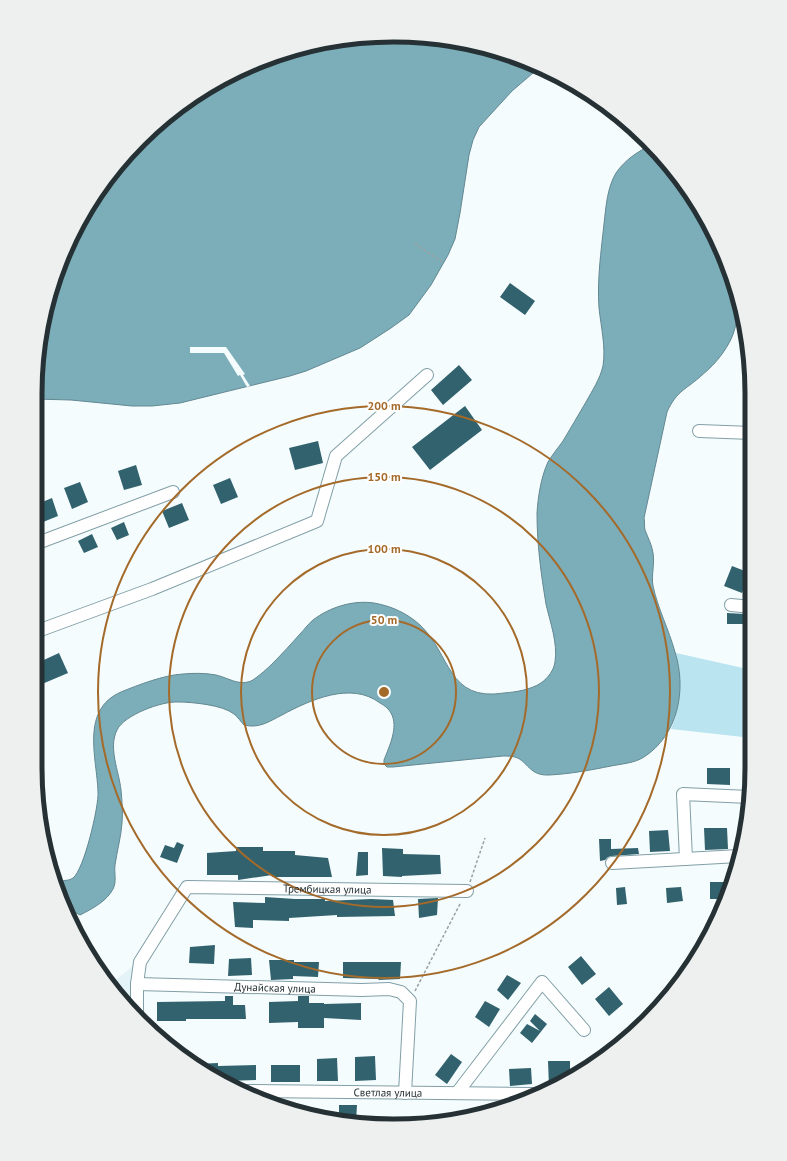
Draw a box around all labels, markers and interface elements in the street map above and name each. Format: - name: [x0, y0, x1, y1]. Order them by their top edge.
- text: 200 m: [367, 398, 401, 413]
- text: 150 m: [367, 469, 401, 484]
- text: 100 m: [367, 541, 401, 556]
- text: 50 m: [371, 612, 397, 627]
- centre of rings: [377, 685, 391, 699]
- street label: Трембицкая улица: [283, 881, 372, 897]
- street label: Дунайская улица: [234, 980, 316, 996]
- street label: Светлая улица: [354, 1085, 422, 1100]

